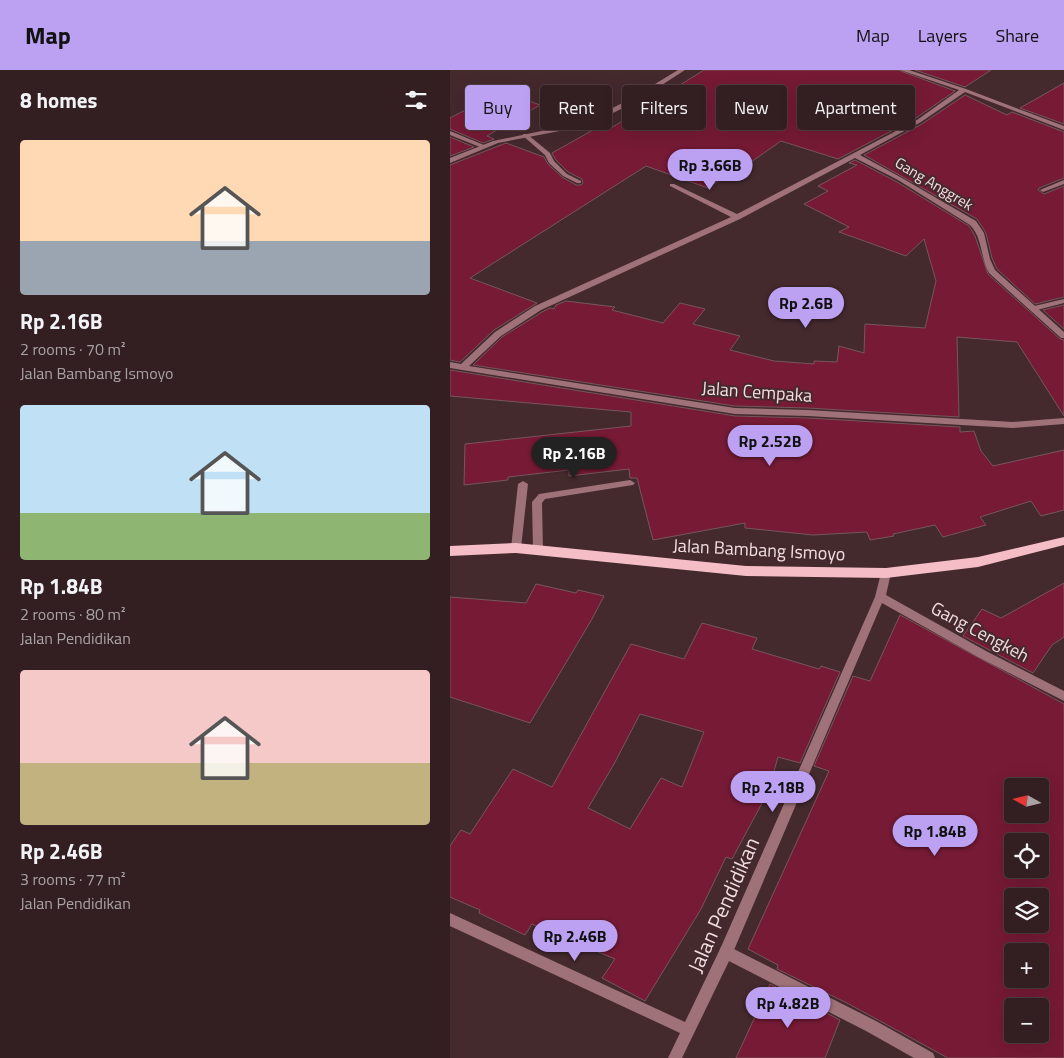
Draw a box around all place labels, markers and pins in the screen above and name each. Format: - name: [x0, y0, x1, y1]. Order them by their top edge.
- pin: Rp 3.66B: [658, 148, 762, 191]
- pin: Rp 2.6B: [760, 286, 852, 329]
- pin: Rp 2.52B: [718, 424, 822, 467]
- pin: Rp 2.16B: [522, 436, 626, 479]
- pin: Rp 2.18B: [721, 770, 825, 813]
- pin: Rp 1.84B: [883, 814, 987, 857]
- pin: Rp 2.46B: [523, 920, 627, 962]
- pin: Rp 4.82B: [736, 986, 840, 1029]

